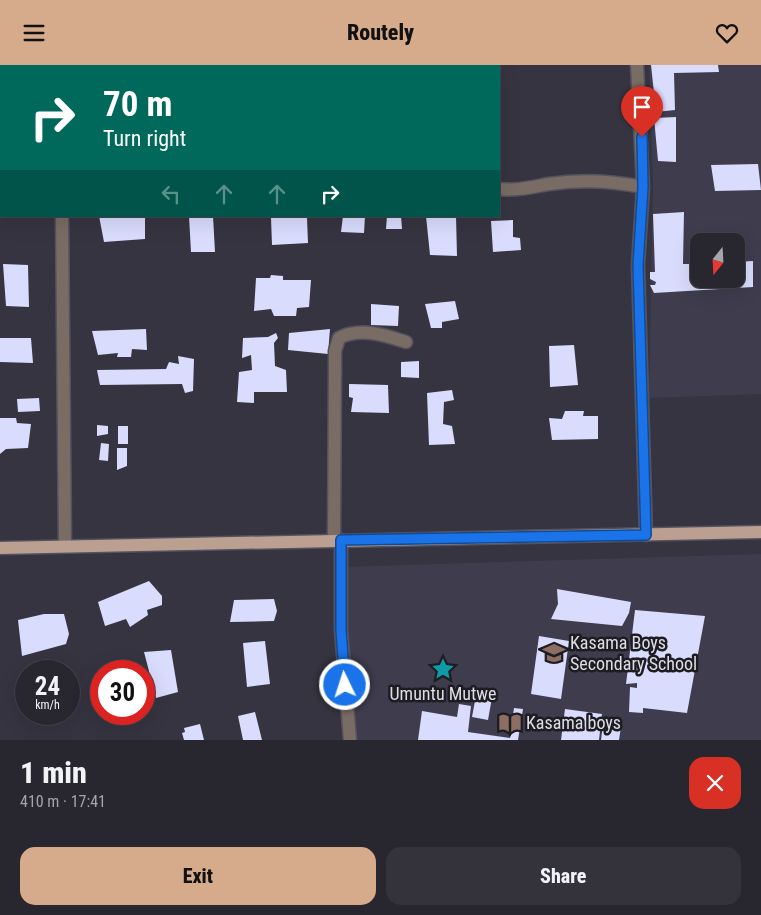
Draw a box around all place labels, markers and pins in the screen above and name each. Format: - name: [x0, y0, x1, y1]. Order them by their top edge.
- pin: [621, 86, 663, 137]
- place label: Kasama Boys Secondary School: [570, 632, 697, 674]
- school or university icon: Kasama Boys Secondary School: [541, 640, 567, 666]
- place icon: Umuntu Mutwe: [430, 656, 456, 682]
- place label: Umuntu Mutwe: [390, 683, 497, 704]
- library icon: Kasama boys: [497, 710, 523, 736]
- place label: Kasama boys: [526, 712, 621, 733]

